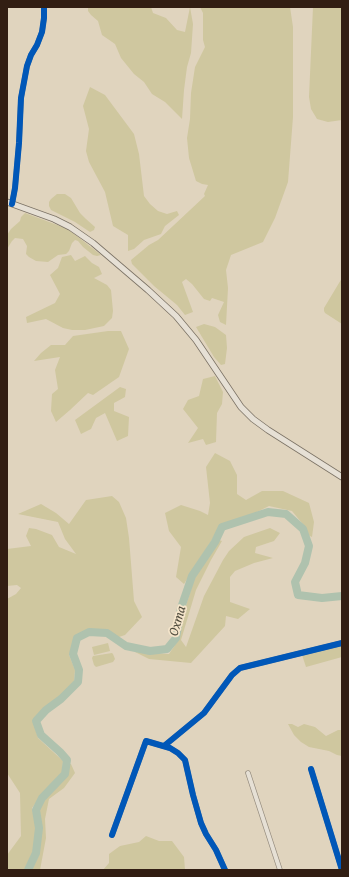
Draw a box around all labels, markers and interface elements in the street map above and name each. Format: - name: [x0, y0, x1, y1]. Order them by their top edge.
- water label: Охта: [166, 604, 190, 638]

